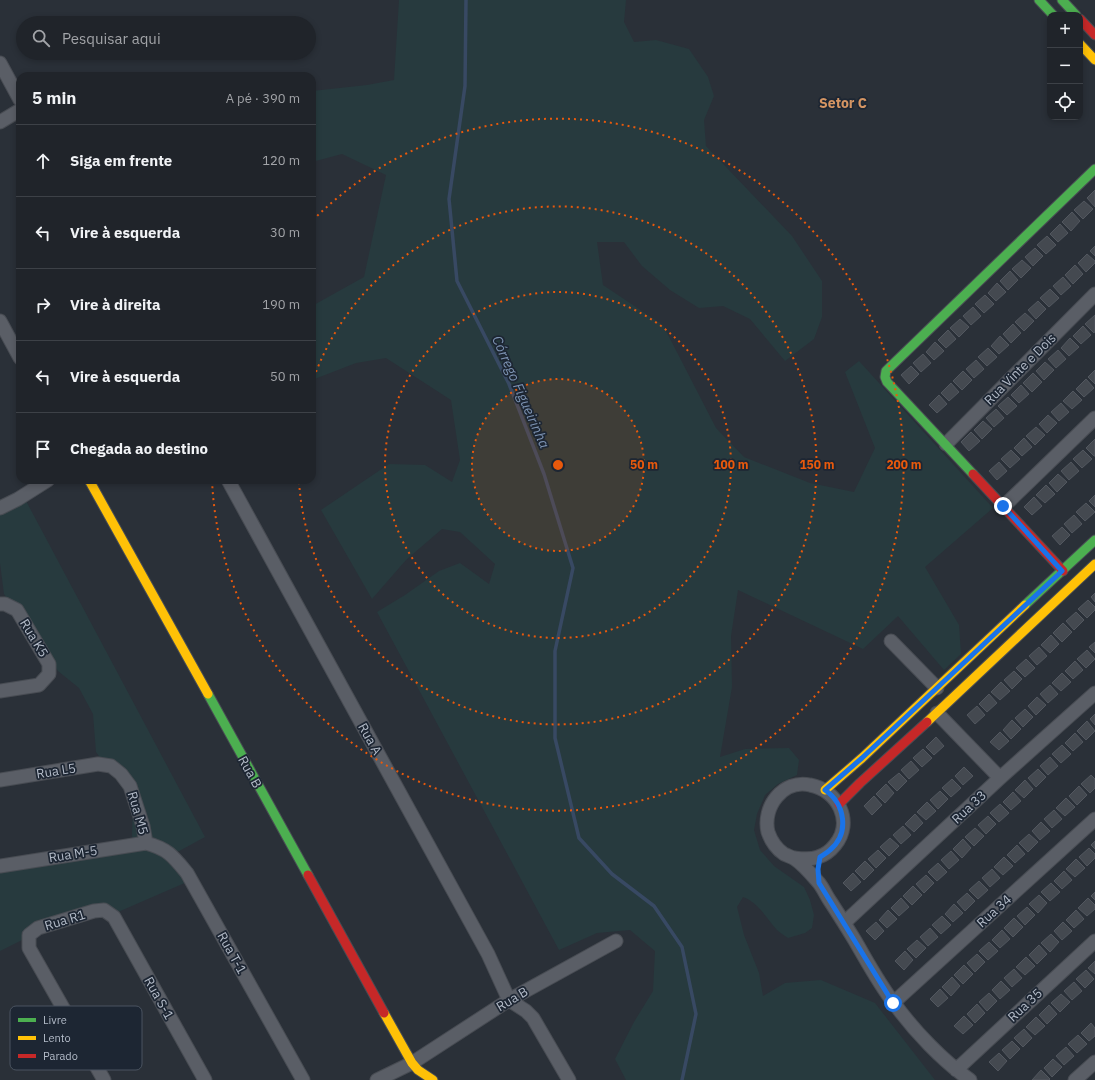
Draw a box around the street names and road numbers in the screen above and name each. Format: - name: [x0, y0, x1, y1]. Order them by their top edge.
- street label: Rua Vinte e Dois: [980, 329, 1060, 409]
- street label: Rua K5: [16, 616, 52, 660]
- street label: Rua A: [354, 720, 386, 759]
- street label: Rua B: [234, 753, 266, 791]
- street label: Rua L5: [35, 759, 77, 783]
- street label: Rua 33: [948, 787, 990, 827]
- street label: Rua M5: [124, 789, 152, 837]
- street label: Rua M-5: [47, 842, 99, 866]
- street label: Rua 34: [973, 891, 1015, 931]
- street label: Rua R1: [43, 906, 88, 934]
- street label: Rua T-1: [214, 929, 251, 977]
- street label: Rua S-1: [140, 974, 178, 1023]
- street label: Rua B: [493, 983, 531, 1015]
- street label: Rua 35: [1004, 985, 1046, 1025]

